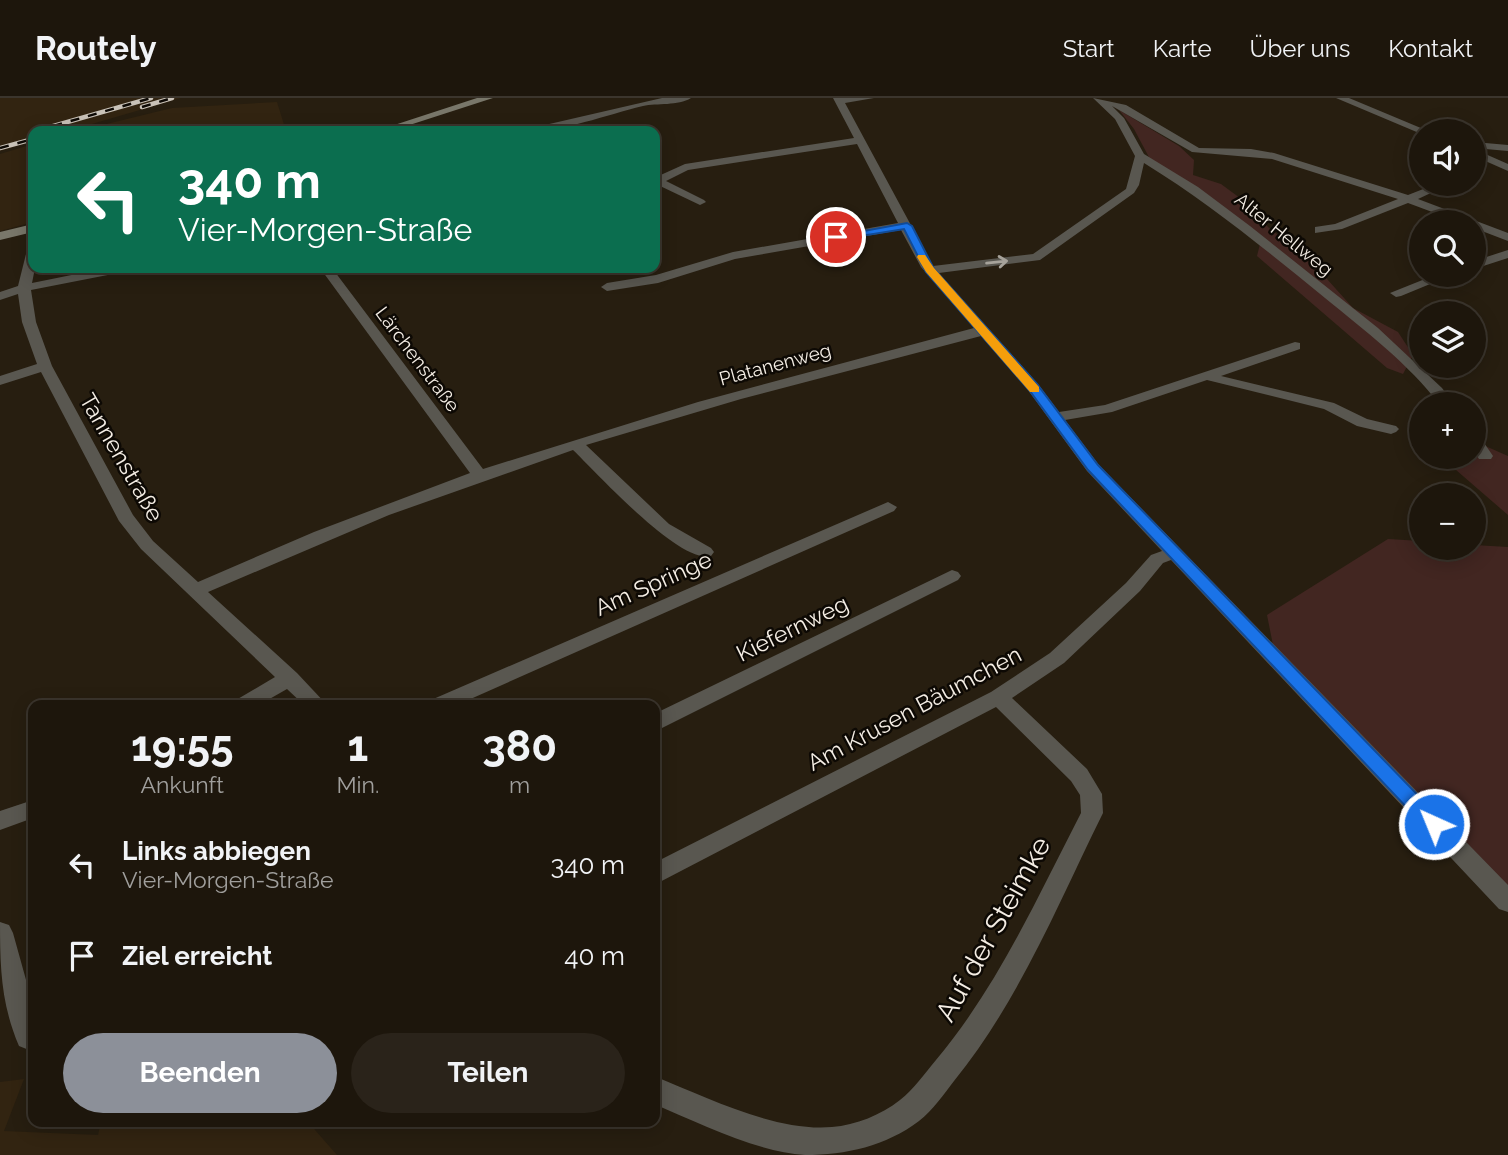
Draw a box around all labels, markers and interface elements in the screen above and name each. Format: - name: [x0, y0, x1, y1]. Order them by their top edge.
- text: Routely: [35, 29, 157, 68]
- text: Start: [1063, 34, 1115, 63]
- text: Karte: [1153, 34, 1212, 63]
- text: Über uns: [1250, 34, 1350, 63]
- text: Kontakt: [1388, 34, 1473, 63]
- map controls: [1409, 119, 1486, 560]
- button: sound: [1409, 119, 1486, 196]
- text: 340 m: [178, 152, 321, 209]
- icon: left: [63, 154, 154, 245]
- street label: Alter Hellweg: [1231, 188, 1337, 280]
- pin: [806, 207, 866, 267]
- button: search: [1409, 210, 1486, 287]
- text: Vier-Morgen-Straße: [178, 211, 472, 248]
- icon: arrive: [817, 218, 855, 256]
- one-way arrow: [986, 256, 1008, 269]
- button: layers: [1409, 301, 1486, 378]
- street label: Lärchenstraße: [371, 302, 465, 416]
- street label: Platanenweg: [717, 338, 833, 390]
- street label: Tannenstraße: [74, 388, 170, 526]
- button: +: [1409, 392, 1486, 469]
- button: −: [1409, 483, 1486, 560]
- street label: Am Springe: [590, 545, 716, 621]
- street label: Kiefernweg: [732, 589, 852, 667]
- street label: Am Krusen Bäumchen: [802, 640, 1026, 776]
- text: 19:55: [131, 722, 233, 771]
- text: 1: [348, 722, 368, 771]
- text: 380: [482, 722, 557, 771]
- text: Ankunft: [141, 771, 224, 798]
- text: Min.: [336, 771, 379, 798]
- text: m: [509, 771, 530, 798]
- position arrow: [1397, 787, 1471, 861]
- street label: Auf der Steimke: [929, 831, 1057, 1027]
- text: Links abbiegen: [122, 836, 311, 866]
- icon: left: [63, 846, 101, 884]
- text: 340 m: [550, 850, 625, 880]
- text: Vier-Morgen-Straße: [122, 866, 334, 893]
- icon: arrive: [63, 937, 101, 975]
- text: Ziel erreicht: [122, 941, 272, 971]
- text: 40 m: [564, 941, 625, 971]
- button: Beenden: [63, 1033, 337, 1113]
- button: Teilen: [351, 1033, 625, 1113]

